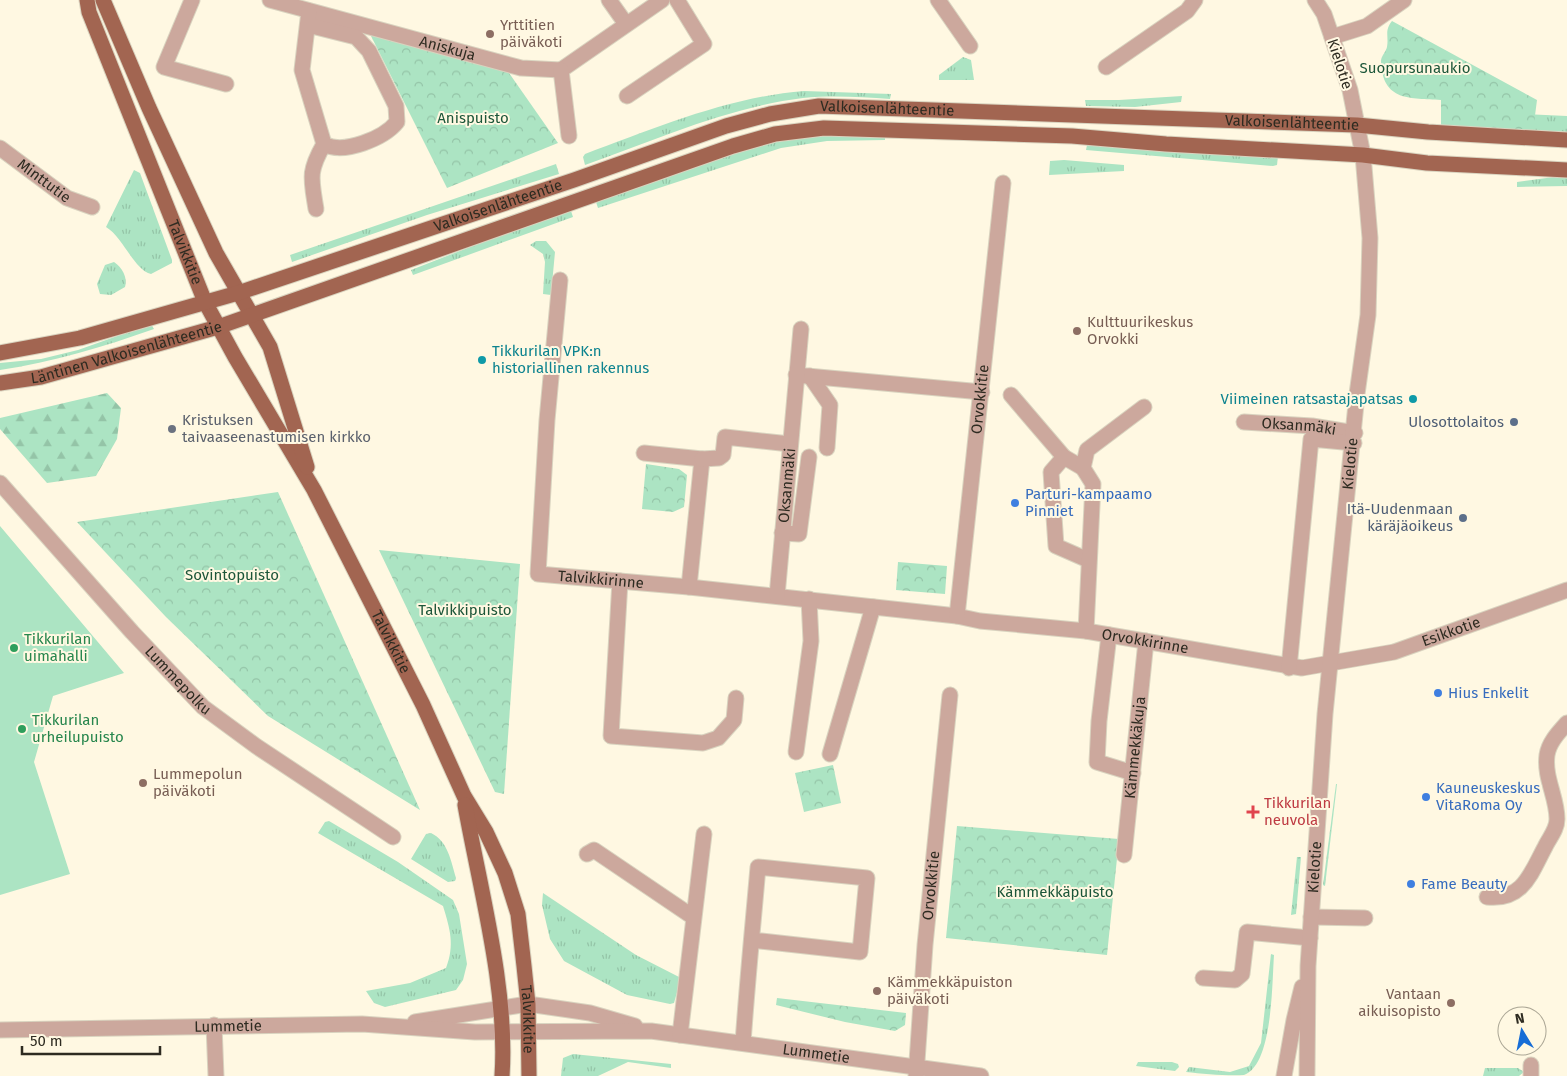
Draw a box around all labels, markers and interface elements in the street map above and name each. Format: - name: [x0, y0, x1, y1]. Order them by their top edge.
- place label: Yrttitien päiväkoti: [500, 16, 562, 51]
- marker: Yrttitien päiväkoti: [484, 28, 496, 40]
- street label: Aniskuja: [418, 32, 478, 64]
- street label: Kielotie: [1323, 36, 1357, 92]
- park label: Suopursunaukio: [1360, 59, 1470, 77]
- street label: Valkoisenlähteentie: [820, 97, 955, 120]
- park label: Anispuisto: [437, 109, 509, 127]
- street label: Valkoisenlähteentie: [1225, 111, 1359, 134]
- street label: Minttutie: [14, 155, 74, 207]
- street label: Valkoisenlähteentie: [432, 176, 564, 235]
- street label: Talvikkitie: [164, 217, 206, 287]
- place label: Kulttuurikeskus Orvokki: [1087, 313, 1193, 348]
- street label: Läntinen Valkoisenlähteentie: [29, 317, 224, 387]
- marker: Kulttuurikeskus Orvokki: [1071, 325, 1083, 337]
- place label: Tikkurilan VPK:n historiallinen rakennus: [492, 342, 649, 377]
- marker: Tikkurilan VPK:n historiallinen rakennus: [476, 354, 488, 366]
- street label: Orvokkitie: [967, 364, 993, 435]
- place label: Viimeinen ratsastajapatsas: [1221, 390, 1403, 408]
- marker: Viimeinen ratsastajapatsas: [1407, 393, 1419, 405]
- place label: Kristuksen taivaaseenastumisen kirkko: [182, 411, 371, 446]
- place label: Ulosottolaitos: [1408, 413, 1504, 431]
- street label: Oksanmäki: [1261, 414, 1337, 439]
- marker: Ulosottolaitos: [1508, 416, 1520, 428]
- marker: Kristuksen taivaaseenastumisen kirkko: [166, 423, 178, 435]
- street label: Kielotie: [1338, 437, 1362, 491]
- street label: Oksanmäki: [775, 447, 799, 523]
- place label: Parturi-kampaamo Pinniet: [1025, 485, 1152, 520]
- marker: Parturi-kampaamo Pinniet: [1009, 497, 1021, 509]
- place label: Itä-Uudenmaan käräjäoikeus: [1347, 500, 1453, 535]
- marker: Itä-Uudenmaan käräjäoikeus: [1457, 512, 1469, 524]
- park label: Sovintopuisto: [185, 566, 279, 584]
- street label: Talvikkirinne: [557, 567, 645, 592]
- park label: Talvikkipuisto: [418, 601, 512, 619]
- street label: Talvikkitie: [367, 607, 414, 676]
- street label: Esikkotie: [1419, 613, 1483, 650]
- street label: Orvokkirinne: [1100, 625, 1190, 657]
- place label: Tikkurilan uimahalli: [24, 630, 91, 665]
- marker: Tikkurilan uimahalli: [8, 642, 20, 654]
- street label: Lummepolku: [141, 642, 215, 719]
- place label: Hius Enkelit: [1448, 684, 1529, 702]
- marker: Hius Enkelit: [1432, 687, 1444, 699]
- street label: Kämmekkäkuja: [1121, 696, 1149, 800]
- place label: Tikkurilan urheilupuisto: [32, 711, 124, 746]
- marker: Tikkurilan urheilupuisto: [16, 723, 28, 735]
- place label: Lummepolun päiväkoti: [153, 765, 242, 800]
- marker: Lummepolun päiväkoti: [137, 777, 149, 789]
- place label: Kauneuskeskus VitaRoma Oy: [1436, 779, 1540, 814]
- marker: Kauneuskeskus VitaRoma Oy: [1420, 791, 1432, 803]
- place label: Tikkurilan neuvola: [1264, 794, 1331, 829]
- marker: Tikkurilan neuvola: [1246, 805, 1260, 819]
- street label: Kielotie: [1304, 841, 1325, 894]
- street label: Orvokkitie: [919, 850, 943, 921]
- place label: Fame Beauty: [1421, 875, 1508, 893]
- marker: Fame Beauty: [1405, 878, 1417, 890]
- park label: Kämmekkäpuisto: [997, 883, 1113, 901]
- place label: Kämmekkäpuiston päiväkoti: [887, 973, 1013, 1008]
- street label: Talvikkitie: [517, 984, 538, 1054]
- marker: Kämmekkäpuiston päiväkoti: [871, 985, 883, 997]
- place label: Vantaan aikuisopisto: [1358, 985, 1441, 1020]
- marker: Vantaan aikuisopisto: [1445, 997, 1457, 1009]
- north arrow: [1497, 1006, 1547, 1056]
- text: N: [1514, 1010, 1526, 1028]
- street label: Lummetie: [194, 1017, 262, 1036]
- scale bar: [22, 1024, 160, 1056]
- text: 50 m: [30, 1032, 63, 1050]
- street label: Lummetie: [781, 1040, 851, 1067]

